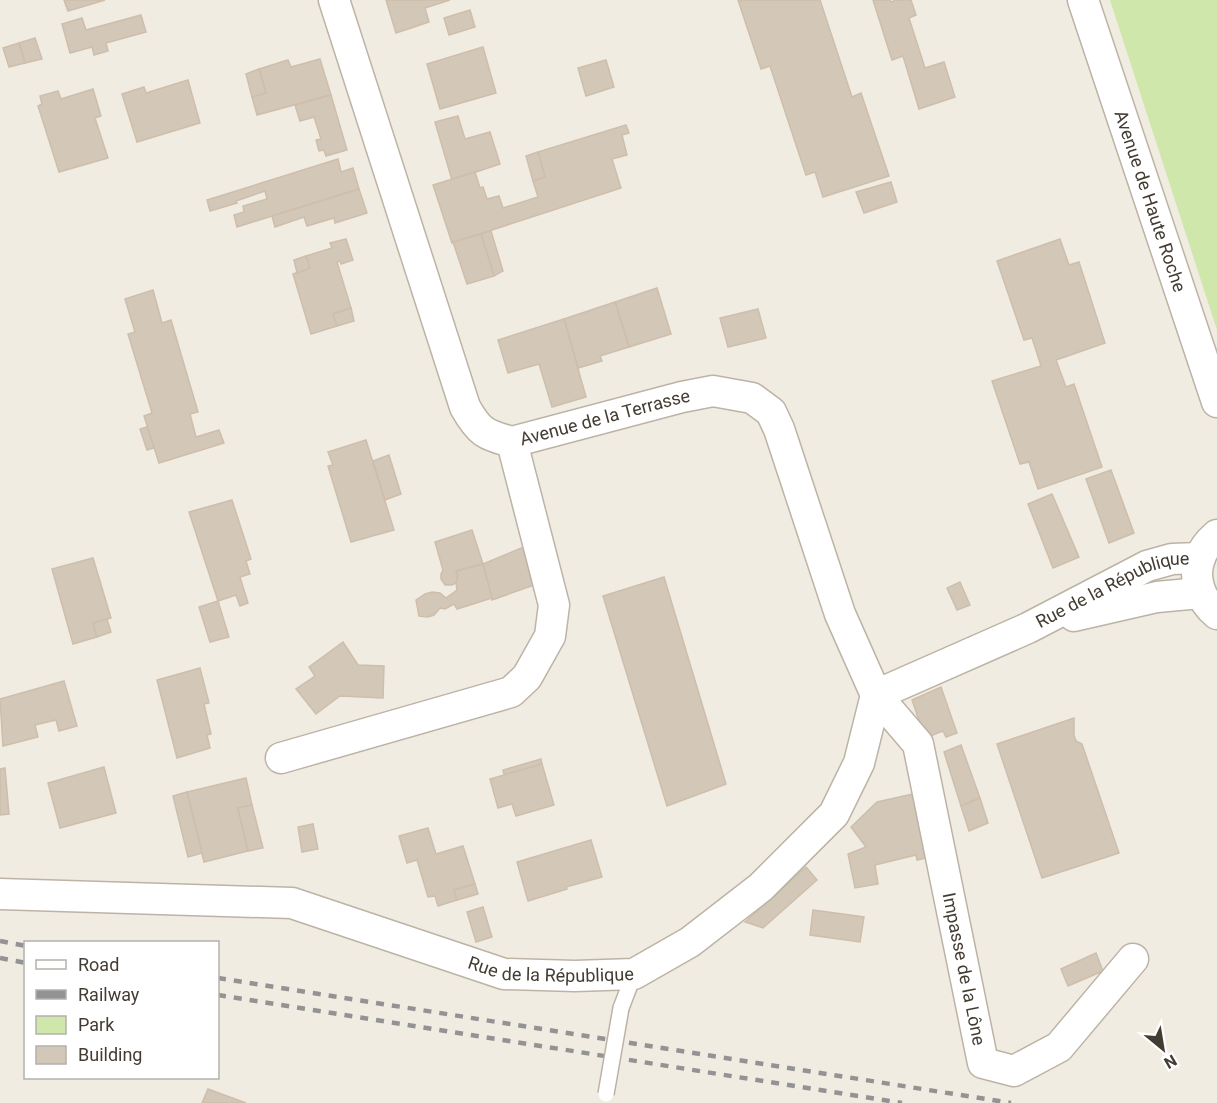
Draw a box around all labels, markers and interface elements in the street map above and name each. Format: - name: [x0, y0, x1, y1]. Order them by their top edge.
- street label: Avenue de Haute Roche: [1110, 107, 1191, 295]
- street label: Avenue de la Terrasse: [517, 385, 692, 449]
- street label: Rue de la République: [1032, 547, 1190, 632]
- street label: Impasse de la Lône: [939, 891, 990, 1047]
- legend: [24, 941, 219, 1079]
- street label: Rue de la République: [465, 952, 634, 986]
- text: Road: [78, 954, 119, 975]
- text: Railway: [78, 984, 140, 1005]
- text: Park: [78, 1014, 115, 1035]
- north arrow: [1133, 1019, 1193, 1079]
- text: Building: [78, 1044, 142, 1065]
- text: N: [1161, 1051, 1180, 1073]

